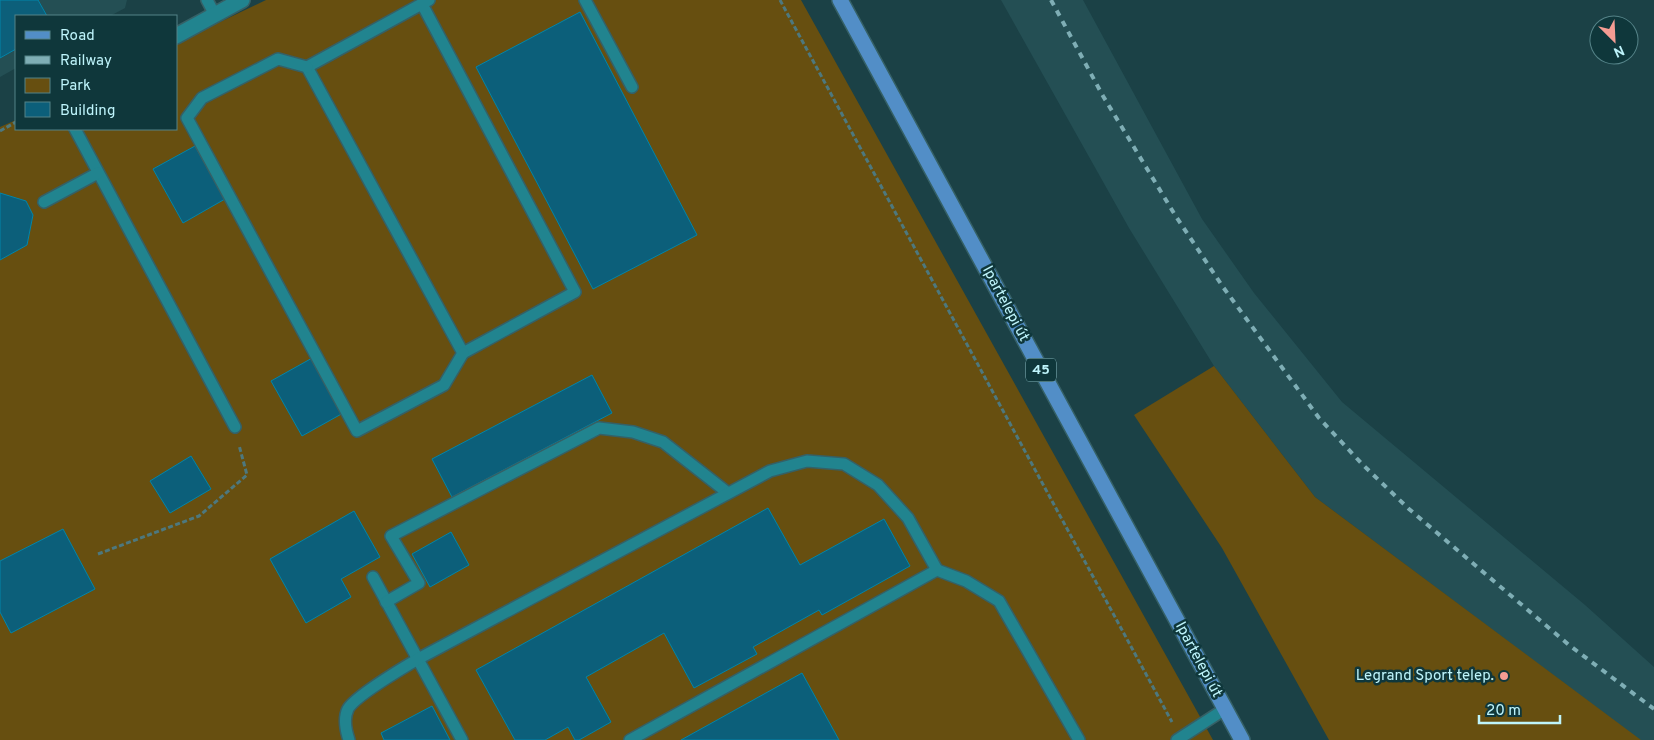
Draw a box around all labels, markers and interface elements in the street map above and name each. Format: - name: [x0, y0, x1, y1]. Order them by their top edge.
- legend: [15, 15, 178, 130]
- north arrow: [1589, 15, 1639, 65]
- text: Road: [60, 27, 95, 46]
- text: N: [1611, 41, 1627, 60]
- text: Railway: [60, 52, 112, 71]
- text: Park: [60, 77, 91, 96]
- text: Building: [60, 102, 115, 121]
- street label: Ipartelepi út: [977, 263, 1033, 345]
- road number: 45: [1026, 358, 1056, 382]
- street label: Ipartelepi út: [1170, 619, 1226, 701]
- place label: Legrand Sport telep.: [1356, 667, 1494, 686]
- marker: Legrand Sport telep.: [1498, 670, 1510, 682]
- scale bar: [1479, 692, 1560, 724]
- text: 20 m: [1486, 702, 1521, 721]

